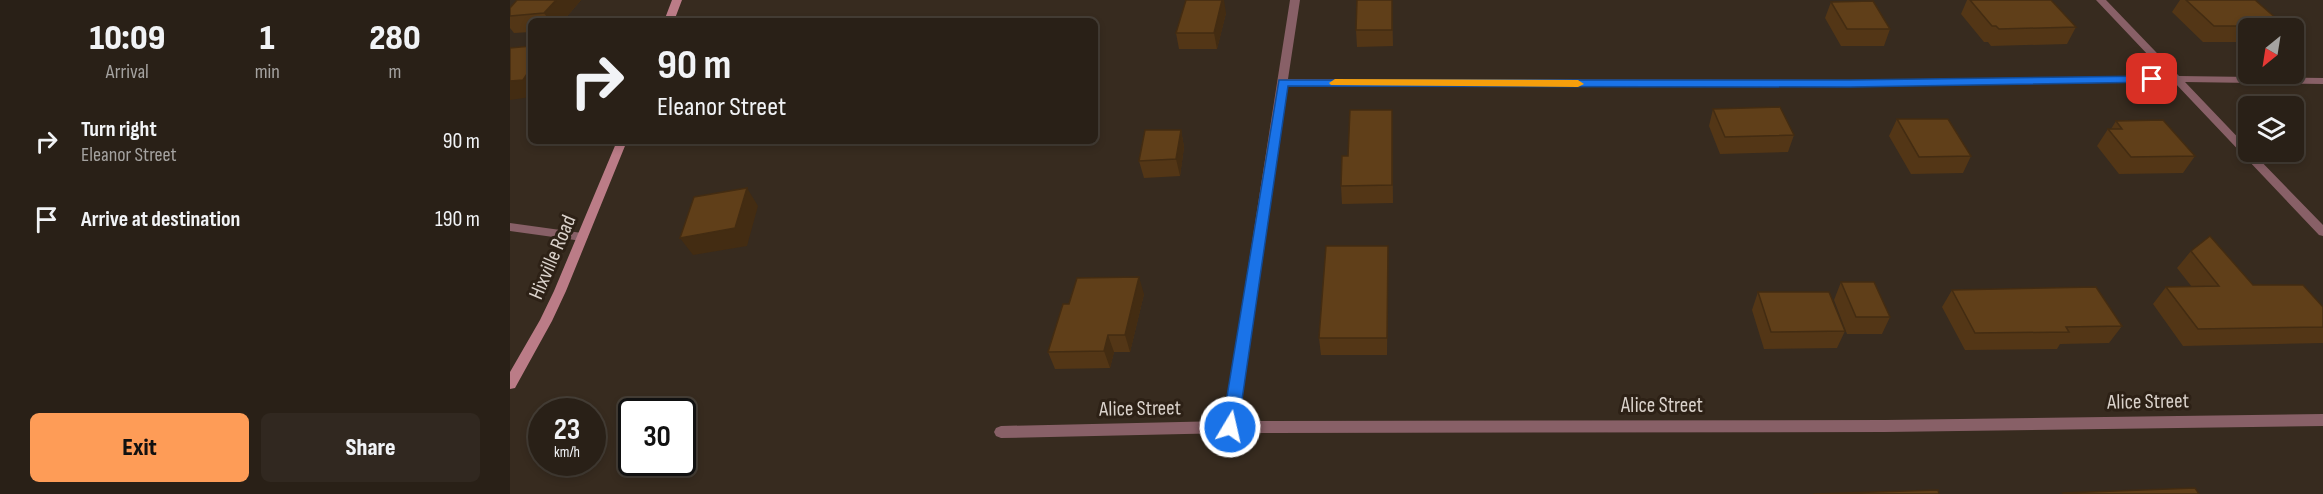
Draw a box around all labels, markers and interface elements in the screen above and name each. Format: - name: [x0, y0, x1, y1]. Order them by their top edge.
- text: 10:09: [89, 17, 165, 60]
- text: 1: [260, 17, 275, 60]
- text: 280: [369, 17, 421, 60]
- north arrow: [2238, 18, 2304, 84]
- map controls: [2238, 18, 2304, 162]
- text: 90 m: [657, 40, 731, 91]
- icon: right: [558, 42, 636, 120]
- pin: [2126, 53, 2177, 104]
- text: Arrival: [106, 60, 149, 84]
- text: min: [255, 60, 280, 84]
- text: m: [388, 60, 401, 84]
- icon: arrive: [2135, 62, 2168, 95]
- text: Eleanor Street: [657, 91, 786, 123]
- button: layers: [2238, 96, 2304, 162]
- text: Turn right: [81, 116, 157, 143]
- icon: right: [30, 125, 63, 158]
- text: 90 m: [443, 128, 480, 155]
- text: Eleanor Street: [81, 143, 177, 167]
- icon: arrive: [30, 203, 63, 236]
- text: Arrive at destination: [81, 206, 240, 233]
- text: 190 m: [435, 206, 480, 233]
- street label: Hixville Road: [524, 211, 581, 303]
- street label: Alice Street: [2106, 388, 2189, 415]
- street label: Alice Street: [1620, 393, 1703, 418]
- street label: Alice Street: [1098, 395, 1181, 422]
- position arrow: [1198, 395, 1262, 459]
- speed limit sign: 30: [618, 398, 696, 476]
- text: 23: [554, 412, 580, 448]
- button: Exit: [30, 413, 249, 482]
- button: Share: [261, 413, 480, 482]
- text: km/h: [554, 443, 580, 462]

